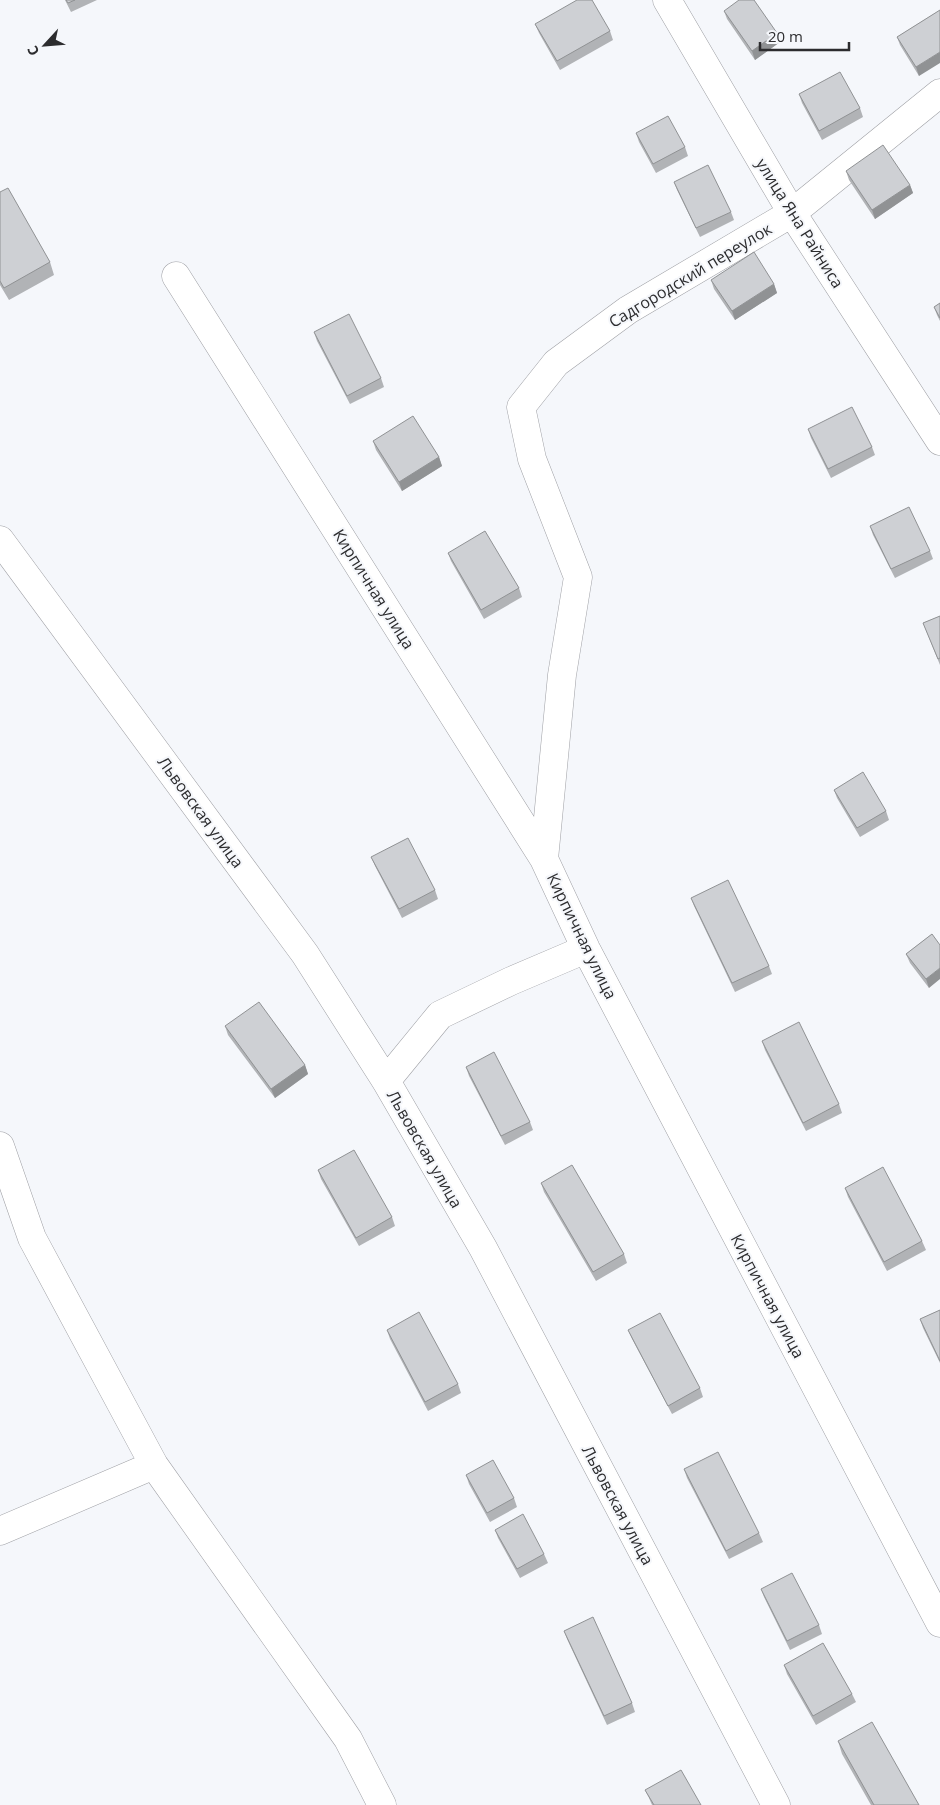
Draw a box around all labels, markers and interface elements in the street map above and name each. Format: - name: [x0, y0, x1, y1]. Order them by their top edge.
- north arrow: [20, 20, 70, 70]
- scale bar: [760, 20, 849, 52]
- text: 20 m: [768, 26, 803, 46]
- text: С: [22, 43, 43, 59]
- street label: улица Яна Райниса: [751, 154, 849, 292]
- street label: Садгородский переулок: [604, 217, 776, 332]
- street label: Кирпичная улица: [328, 525, 420, 653]
- street label: Львовская улица: [153, 752, 249, 872]
- street label: Кирпичная улица: [542, 869, 622, 1003]
- street label: Львовская улица: [382, 1086, 468, 1212]
- street label: Кирпичная улица: [726, 1230, 810, 1362]
- street label: Львовская улица: [577, 1441, 659, 1569]

